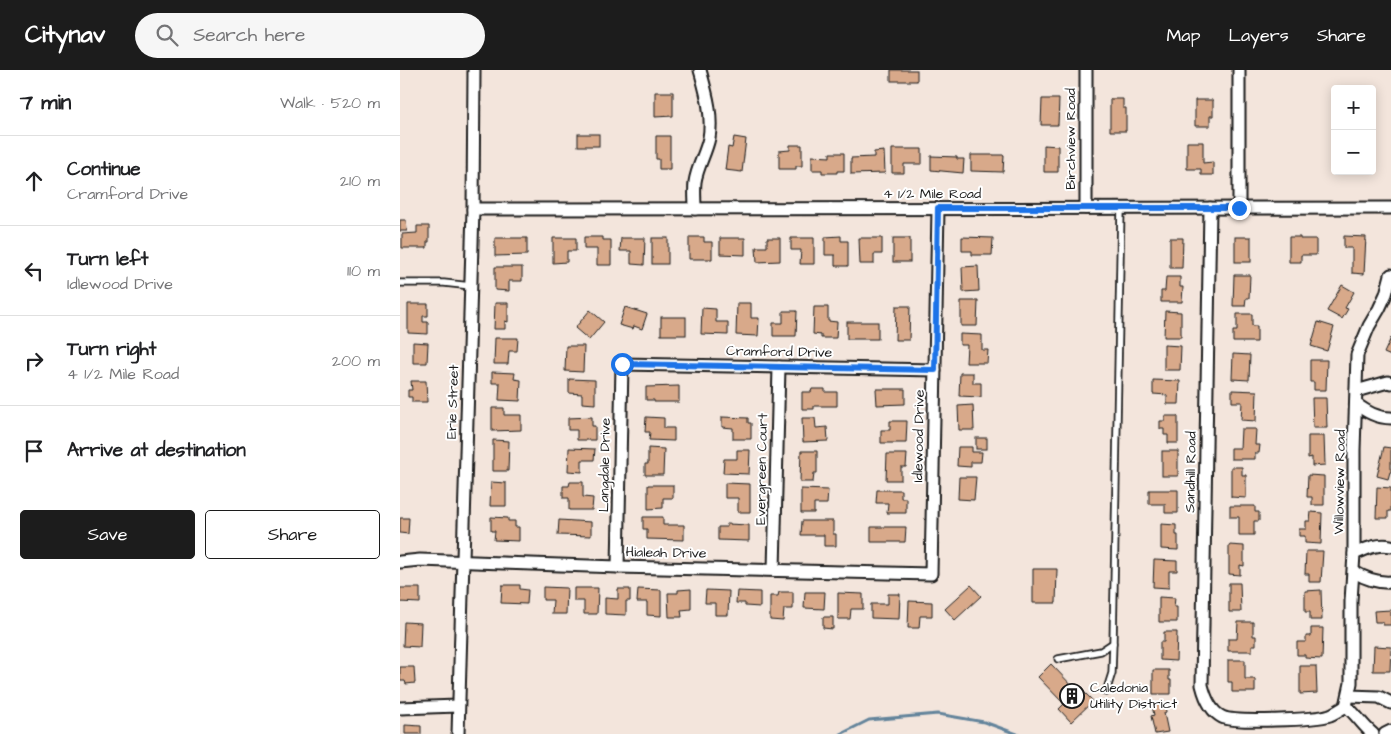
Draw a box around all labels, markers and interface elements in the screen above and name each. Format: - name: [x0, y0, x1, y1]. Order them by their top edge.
- search box: [135, 13, 485, 58]
- text: Citynav: [25, 18, 105, 52]
- icon: search: [153, 21, 181, 49]
- text: Search here: [193, 22, 305, 49]
- text: Map: [1166, 23, 1200, 48]
- text: Layers: [1228, 23, 1289, 48]
- text: Share: [1317, 23, 1366, 48]
- map controls: [1331, 85, 1376, 175]
- button: +: [1331, 85, 1376, 130]
- text: 7 min: [20, 88, 71, 117]
- street label: Birchview Road: [1061, 88, 1081, 190]
- text: Walk · 520 m: [280, 92, 380, 114]
- button: −: [1331, 130, 1376, 175]
- text: Continue: [67, 156, 141, 183]
- icon: ahead: [20, 167, 48, 195]
- text: 210 m: [340, 170, 380, 192]
- text: Cramford Drive: [67, 183, 188, 205]
- street label: 4 1/2 Mile Road: [883, 184, 981, 204]
- route end: [1228, 197, 1251, 220]
- text: Turn left: [67, 246, 148, 273]
- icon: left: [20, 257, 48, 285]
- text: 110 m: [347, 260, 380, 282]
- text: Idlewood Drive: [67, 273, 173, 295]
- text: Turn right: [67, 336, 156, 363]
- street label: Cramford Drive: [726, 341, 833, 363]
- icon: right: [20, 347, 48, 375]
- text: 200 m: [332, 350, 380, 372]
- route start: [611, 353, 634, 376]
- text: 4 1/2 Mile Road: [67, 363, 179, 385]
- street label: Erie Street: [442, 364, 464, 440]
- street label: Idlewood Drive: [908, 389, 930, 483]
- street label: Evergreen Court: [751, 413, 773, 525]
- street label: Langdale Drive: [594, 417, 616, 512]
- street label: Willowview Road: [1329, 429, 1351, 535]
- street label: Sandhill Road: [1180, 431, 1202, 513]
- icon: arrive: [20, 437, 48, 465]
- text: Arrive at destination: [67, 437, 246, 464]
- button: Save: [20, 510, 195, 559]
- button: Share: [205, 510, 380, 559]
- street label: Hialeah Drive: [625, 542, 707, 564]
- place label: Caledonia Utility District: [1090, 678, 1177, 714]
- building icon: Caledonia Utility District: [1059, 683, 1085, 709]

